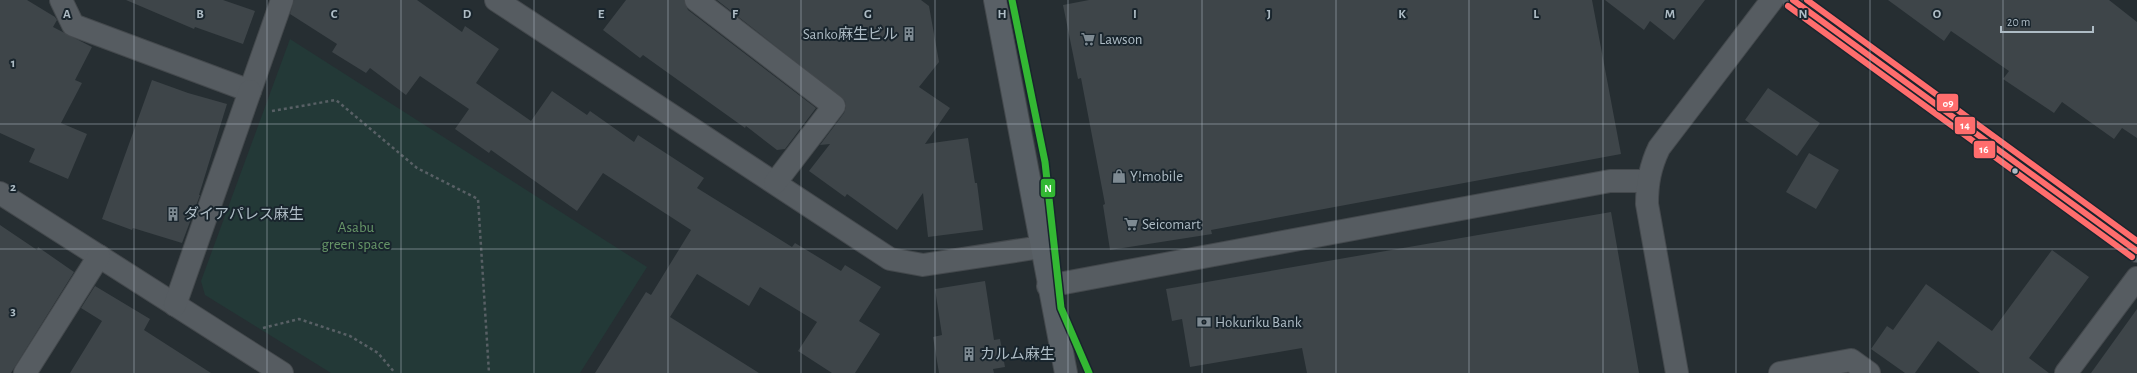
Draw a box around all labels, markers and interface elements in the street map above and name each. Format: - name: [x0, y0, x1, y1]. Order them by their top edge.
- text: A: [63, 8, 71, 21]
- text: B: [196, 8, 204, 21]
- text: C: [331, 8, 338, 21]
- text: D: [463, 8, 472, 21]
- text: E: [598, 8, 605, 21]
- text: F: [732, 8, 739, 21]
- text: G: [864, 8, 872, 21]
- text: H: [997, 8, 1007, 21]
- text: I: [1133, 8, 1137, 21]
- text: J: [1267, 8, 1271, 21]
- text: K: [1398, 8, 1406, 21]
- text: L: [1533, 8, 1539, 21]
- text: M: [1665, 8, 1675, 21]
- text: N: [1798, 8, 1808, 21]
- text: O: [1933, 8, 1942, 21]
- scale bar: [2001, 8, 2093, 34]
- text: 20 m: [2007, 16, 2030, 28]
- place label: Sanko麻生ビル: [803, 26, 898, 42]
- building icon: Sanko麻生ビル: [901, 26, 917, 42]
- supermarket icon: Lawson: [1080, 31, 1096, 47]
- place label: Lawson: [1099, 32, 1143, 47]
- text: 1: [11, 57, 15, 70]
- line badge: 09: [1936, 93, 1959, 112]
- text: 09: [1942, 98, 1954, 109]
- line badge: 14: [1954, 116, 1976, 135]
- text: 14: [1960, 120, 1970, 131]
- line badge: 16: [1973, 140, 1996, 159]
- text: 16: [1979, 144, 1989, 155]
- unlabelled marker: [2010, 166, 2020, 176]
- shop icon: Y!mobile: [1111, 168, 1127, 184]
- place label: Y!mobile: [1130, 169, 1183, 184]
- line badge: N: [1040, 178, 1056, 198]
- text: 2: [10, 181, 16, 194]
- text: N: [1044, 183, 1052, 194]
- building icon: ダイアパレス麻生: [165, 206, 181, 222]
- place label: ダイアパレス麻生: [184, 206, 304, 222]
- supermarket icon: Seicomart: [1123, 216, 1139, 232]
- place label: Seicomart: [1142, 217, 1201, 232]
- park label: Asabu green space: [322, 220, 391, 252]
- text: 3: [10, 305, 16, 318]
- bank icon: Hokuriku Bank: [1196, 314, 1212, 330]
- place label: Hokuriku Bank: [1215, 315, 1302, 330]
- building icon: カルム麻生: [961, 346, 977, 362]
- place label: カルム麻生: [980, 346, 1055, 362]

